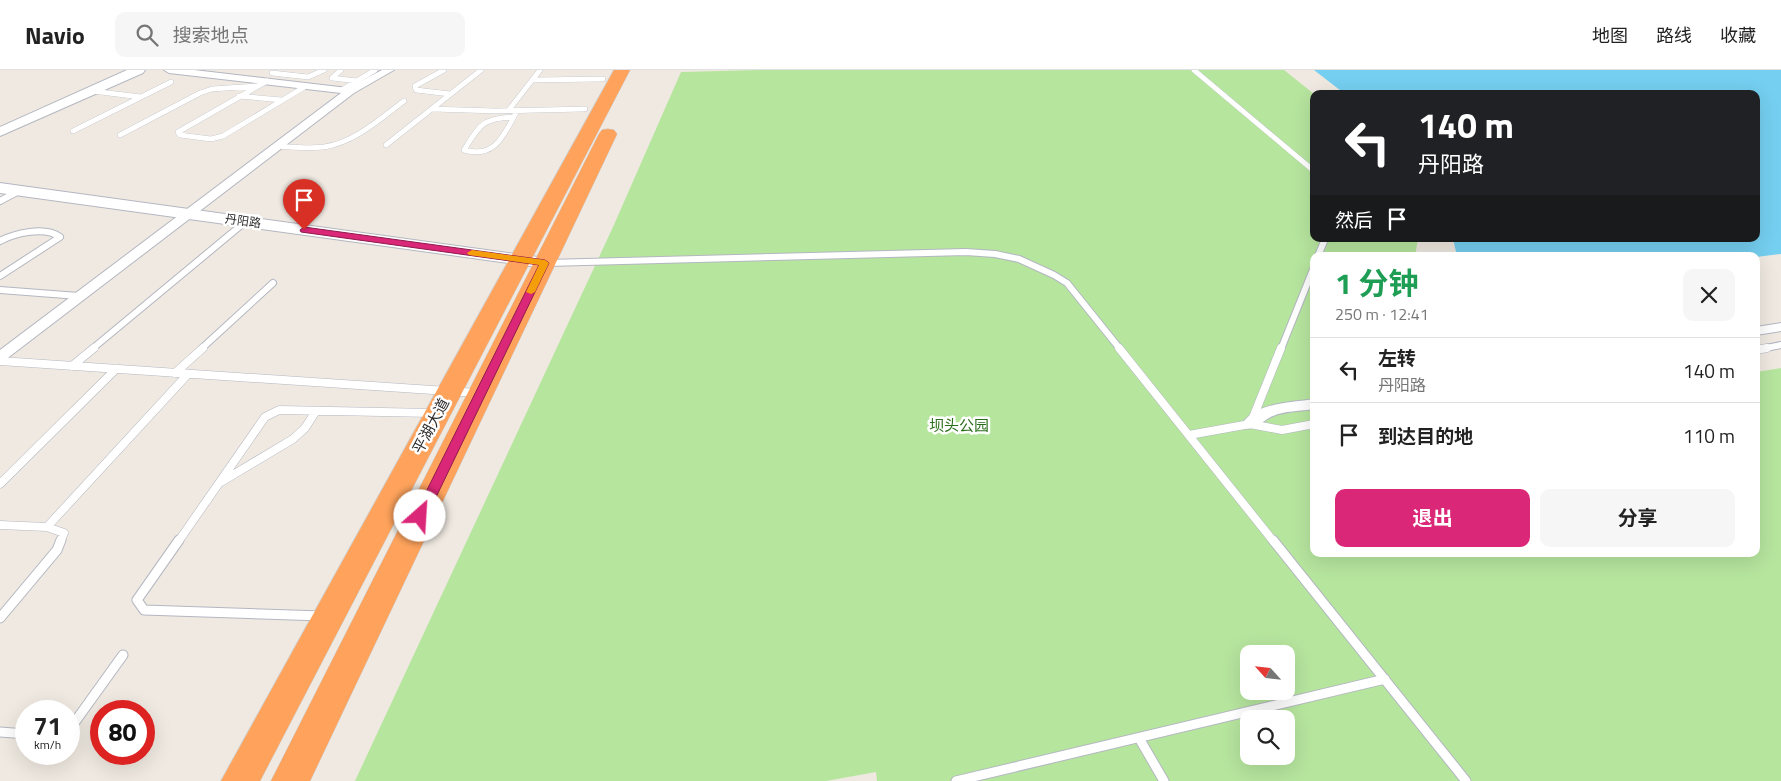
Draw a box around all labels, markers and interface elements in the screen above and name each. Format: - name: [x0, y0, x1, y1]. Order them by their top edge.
- search box: [115, 12, 465, 57]
- text: Navio: [25, 17, 85, 53]
- text: 搜索地点: [173, 20, 249, 49]
- icon: search: [133, 21, 161, 49]
- text: 地图: [1592, 22, 1628, 49]
- text: 路线: [1656, 22, 1692, 49]
- text: 收藏: [1720, 22, 1756, 49]
- text: 140 m: [1418, 98, 1514, 152]
- icon: left: [1335, 110, 1400, 175]
- text: 丹阳路: [1418, 147, 1484, 181]
- pin: [283, 179, 325, 230]
- icon: arrive: [290, 186, 318, 214]
- text: 然后: [1335, 205, 1373, 234]
- icon: arrive: [1383, 205, 1411, 233]
- street label: 丹阳路: [224, 209, 262, 232]
- text: 1 分钟: [1335, 260, 1418, 306]
- button: close: [1683, 269, 1735, 321]
- text: 250 m · 12:41: [1335, 302, 1429, 326]
- text: 左转: [1378, 343, 1416, 372]
- icon: left: [1335, 356, 1363, 384]
- text: 140 m: [1683, 356, 1735, 385]
- text: 丹阳路: [1378, 373, 1426, 397]
- street label: 平湖大道: [406, 394, 455, 458]
- park label: 坝头公园: [929, 414, 989, 437]
- icon: arrive: [1335, 421, 1363, 449]
- text: 到达目的地: [1378, 421, 1473, 450]
- text: 110 m: [1683, 421, 1735, 450]
- position arrow: [393, 489, 445, 541]
- button: 退出: [1335, 489, 1530, 547]
- button: 分享: [1540, 489, 1735, 547]
- north arrow: [1240, 645, 1295, 700]
- map controls: [1240, 645, 1295, 765]
- speed limit sign: 80: [90, 700, 155, 765]
- text: 71: [33, 707, 62, 745]
- button: search: [1240, 710, 1295, 765]
- text: km/h: [34, 735, 61, 754]

